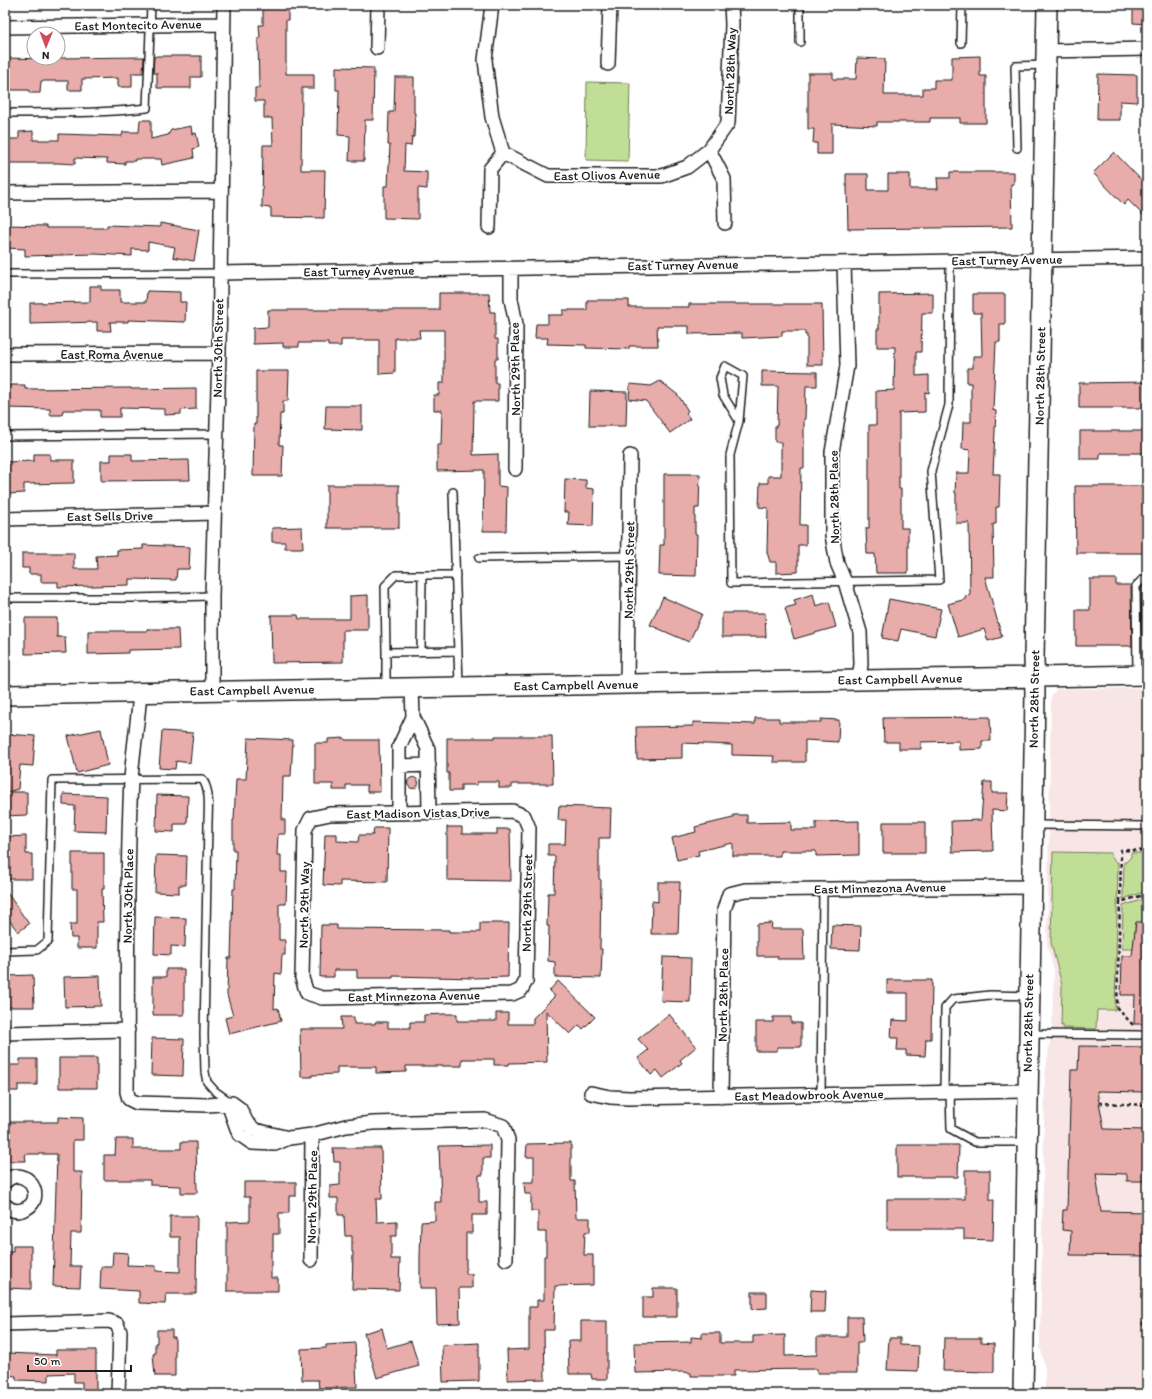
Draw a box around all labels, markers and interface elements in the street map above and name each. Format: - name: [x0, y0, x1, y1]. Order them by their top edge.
- street label: East Montecito Avenue: [74, 16, 202, 34]
- north arrow: [26, 26, 66, 66]
- street label: North 28th Way: [721, 27, 739, 115]
- text: N: [42, 49, 50, 62]
- street label: East Olivos Avenue: [554, 167, 660, 183]
- street label: East Turney Avenue: [951, 252, 1063, 268]
- street label: East Turney Avenue: [627, 257, 739, 273]
- street label: East Turney Avenue: [303, 263, 415, 279]
- street label: North 30th Street: [210, 298, 226, 398]
- street label: North 29th Place: [507, 322, 523, 416]
- street label: North 28th Street: [1032, 327, 1048, 425]
- street label: East Roma Avenue: [60, 347, 164, 362]
- street label: North 28th Place: [826, 450, 842, 544]
- street label: East Sells Drive: [67, 508, 153, 524]
- street label: North 29th Street: [621, 521, 637, 619]
- street label: North 28th Street: [1026, 650, 1042, 748]
- street label: East Campbell Avenue: [838, 670, 962, 688]
- street label: East Campbell Avenue: [514, 676, 638, 694]
- street label: East Campbell Avenue: [190, 681, 314, 699]
- street label: East Madison Vistas Drive: [346, 804, 490, 822]
- street label: North 30th Place: [120, 848, 136, 944]
- street label: North 29th Street: [519, 854, 535, 952]
- street label: North 29th Way: [296, 861, 312, 949]
- street label: East Minnezona Avenue: [814, 879, 946, 897]
- street label: North 28th Place: [715, 948, 731, 1042]
- street label: North 28th Street: [1020, 974, 1036, 1072]
- street label: East Minnezona Avenue: [348, 987, 480, 1005]
- street label: East Meadowbrook Avenue: [734, 1086, 884, 1104]
- street label: North 29th Place: [304, 1150, 320, 1244]
- scale bar: [28, 1347, 131, 1373]
- text: 50 m: [34, 1354, 60, 1368]

